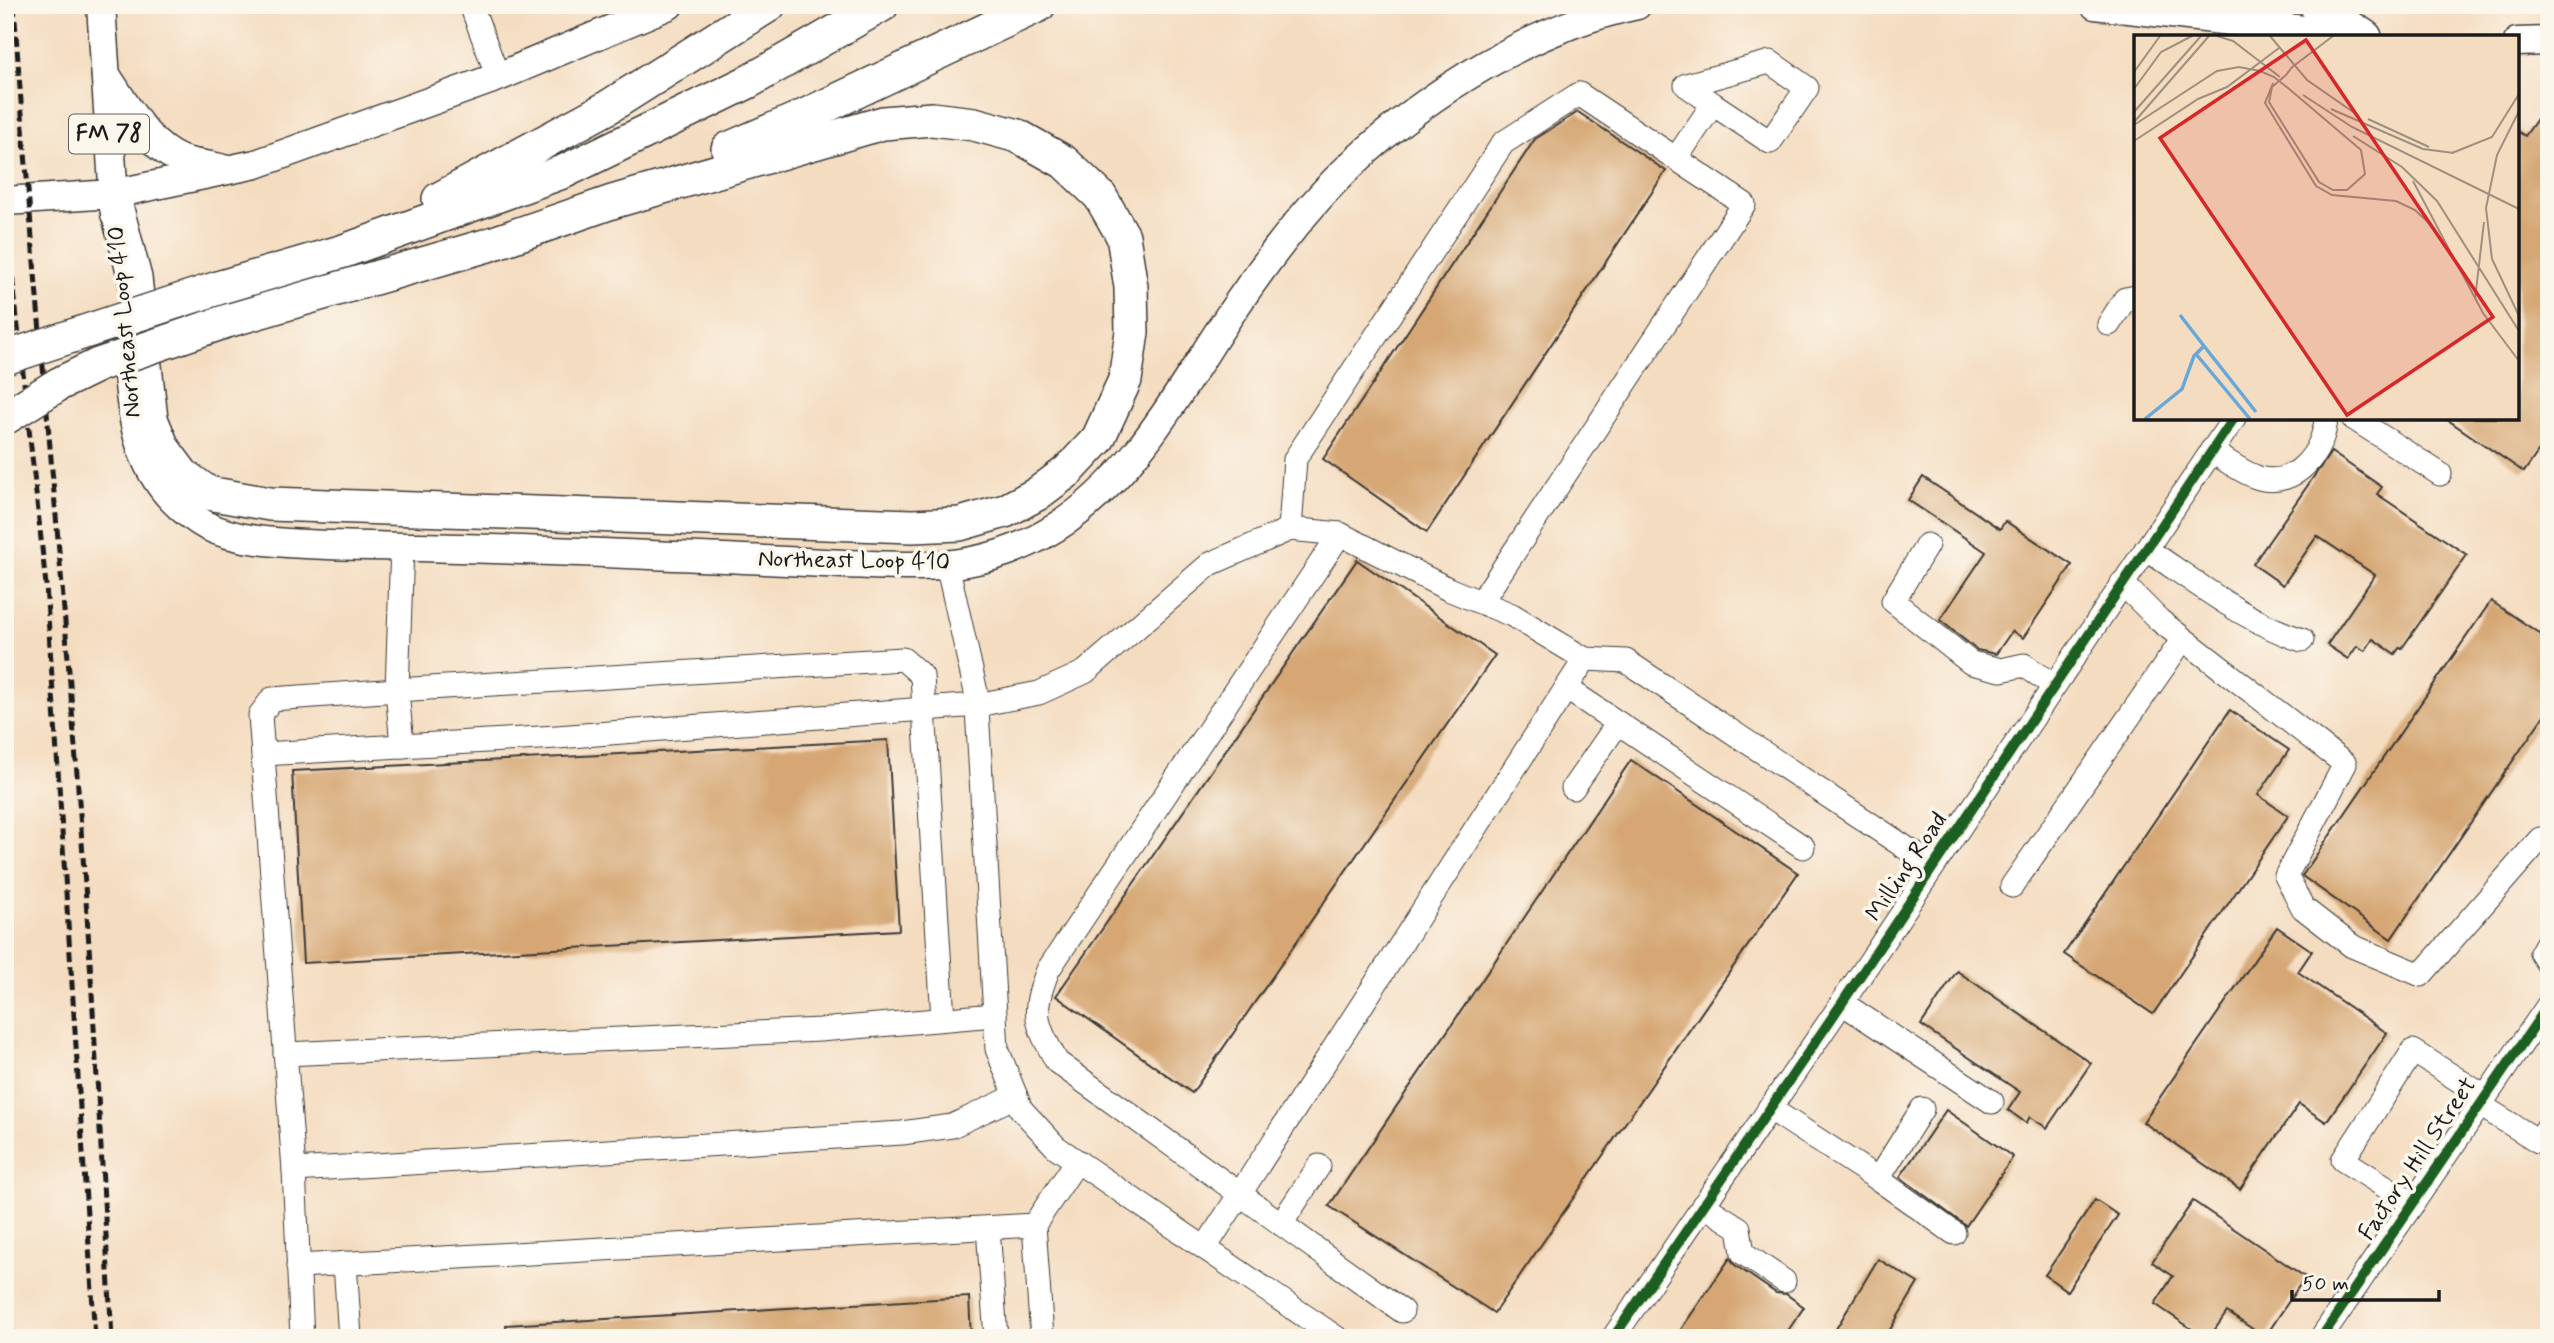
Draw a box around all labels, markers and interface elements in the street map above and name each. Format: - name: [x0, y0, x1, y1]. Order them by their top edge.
- inset map: [2134, 35, 2519, 420]
- road number: FM 78: [69, 114, 149, 154]
- street label: Northeast Loop 410: [101, 225, 149, 419]
- street label: Northeast Loop 410: [758, 544, 950, 578]
- street label: Milling Road: [1859, 806, 1957, 929]
- street label: Factory Hill Street: [2352, 1071, 2484, 1247]
- scale bar: [2292, 1259, 2438, 1303]
- text: 50 m: [2302, 1270, 2349, 1298]

